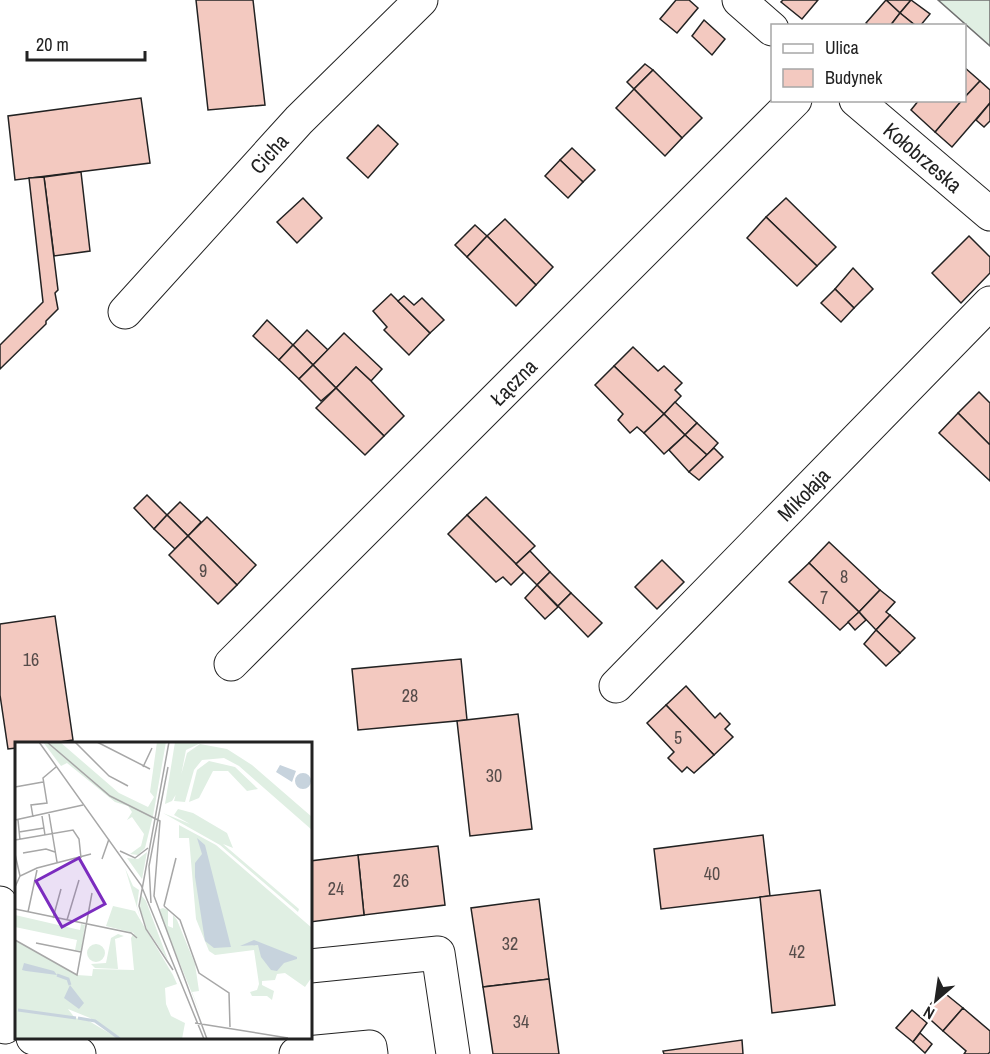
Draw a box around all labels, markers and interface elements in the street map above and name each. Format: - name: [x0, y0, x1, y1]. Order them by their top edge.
- scale bar: [27, 24, 146, 62]
- legend: [771, 24, 966, 102]
- text: 20 m: [36, 32, 69, 57]
- text: Ulica: [825, 35, 859, 60]
- text: Budynek: [825, 65, 883, 90]
- street label: Kołobrzeska: [878, 115, 969, 199]
- street label: Cicha: [243, 127, 295, 180]
- street label: Łączna: [483, 352, 543, 412]
- street label: Mikołaja: [770, 461, 836, 527]
- house number: 9: [199, 558, 207, 583]
- house number: 8: [840, 564, 848, 589]
- house number: 7: [820, 585, 828, 610]
- house number: 16: [23, 647, 39, 672]
- house number: 28: [402, 683, 418, 708]
- house number: 5: [674, 725, 682, 750]
- inset map: [15, 742, 312, 1039]
- house number: 30: [486, 763, 502, 788]
- house number: 40: [704, 861, 720, 886]
- house number: 26: [393, 868, 409, 893]
- house number: 24: [328, 876, 344, 901]
- house number: 32: [502, 931, 518, 956]
- house number: 42: [789, 939, 805, 964]
- north arrow: [906, 970, 966, 1030]
- text: N: [919, 1001, 938, 1025]
- house number: 34: [513, 1009, 529, 1034]

